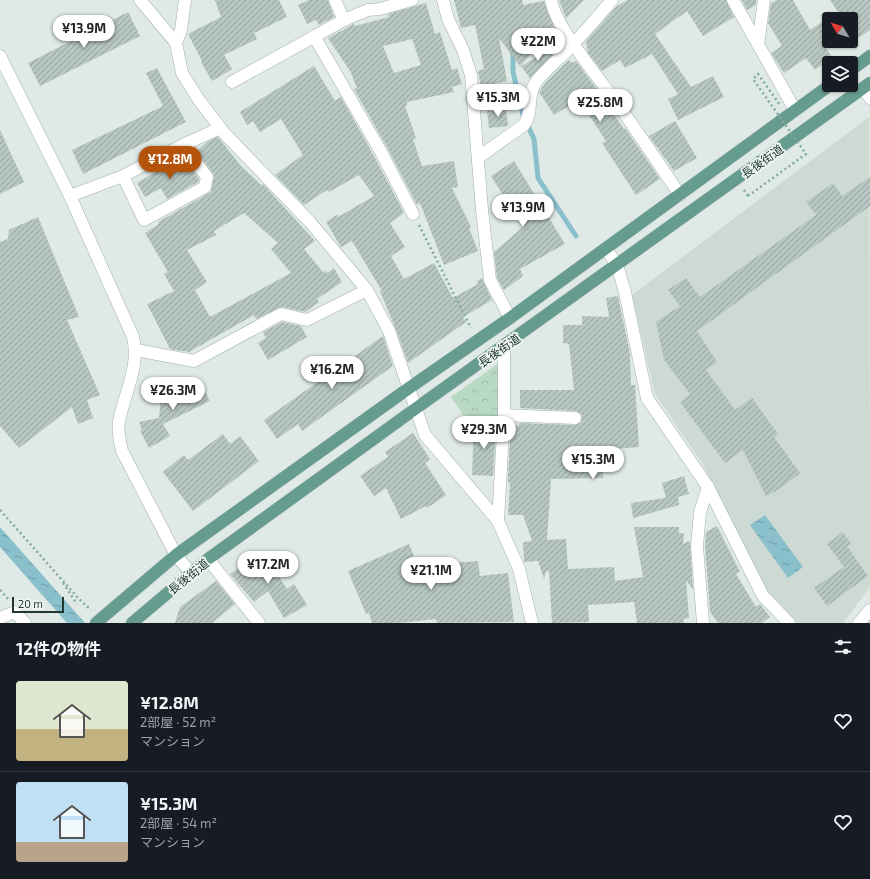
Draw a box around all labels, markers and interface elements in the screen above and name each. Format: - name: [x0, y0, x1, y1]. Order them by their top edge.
- north arrow: [822, 12, 858, 48]
- map controls: [822, 12, 858, 92]
- pin: ¥13.9M: [51, 15, 117, 49]
- text: ¥13.9M: [62, 20, 106, 36]
- pin: ¥22M: [514, 28, 562, 62]
- text: ¥22M: [520, 33, 556, 49]
- button: layers: [822, 56, 858, 92]
- pin: ¥15.3M: [465, 84, 531, 118]
- text: ¥15.3M: [476, 89, 520, 105]
- pin: ¥25.8M: [567, 89, 633, 123]
- text: ¥25.8M: [577, 94, 623, 110]
- street label: 長後街道: [738, 141, 786, 181]
- pin: ¥12.8M: [137, 146, 203, 180]
- text: ¥12.8M: [148, 151, 192, 167]
- pin: ¥13.9M: [490, 194, 556, 228]
- text: ¥13.9M: [501, 199, 545, 215]
- street label: 長後街道: [475, 330, 523, 370]
- pin: ¥16.2M: [299, 356, 365, 390]
- text: ¥16.2M: [310, 361, 354, 377]
- pin: ¥26.3M: [140, 377, 206, 411]
- text: ¥26.3M: [150, 382, 196, 398]
- pin: ¥29.3M: [451, 416, 517, 450]
- text: ¥29.3M: [461, 421, 507, 437]
- pin: ¥15.3M: [560, 446, 626, 480]
- text: ¥15.3M: [571, 451, 615, 467]
- pin: ¥17.2M: [235, 551, 301, 585]
- street label: 長後街道: [165, 555, 211, 597]
- text: ¥17.2M: [246, 556, 290, 572]
- pin: ¥21.1M: [398, 557, 464, 591]
- text: ¥21.1M: [410, 562, 452, 578]
- scale bar: [12, 595, 64, 614]
- text: 20 m: [18, 597, 43, 610]
- icon: filters: [832, 636, 854, 658]
- text: 12件の物件: [16, 638, 101, 658]
- text: ¥12.8M: [140, 692, 199, 712]
- icon: home: [48, 697, 96, 745]
- icon: heart: [832, 710, 854, 732]
- text: 2部屋 · 52 m²: [140, 714, 216, 730]
- text: マンション: [140, 733, 205, 749]
- text: ¥15.3M: [140, 793, 197, 813]
- icon: home: [48, 798, 96, 846]
- icon: heart: [832, 811, 854, 833]
- text: 2部屋 · 54 m²: [140, 815, 217, 831]
- text: マンション: [140, 834, 205, 850]

